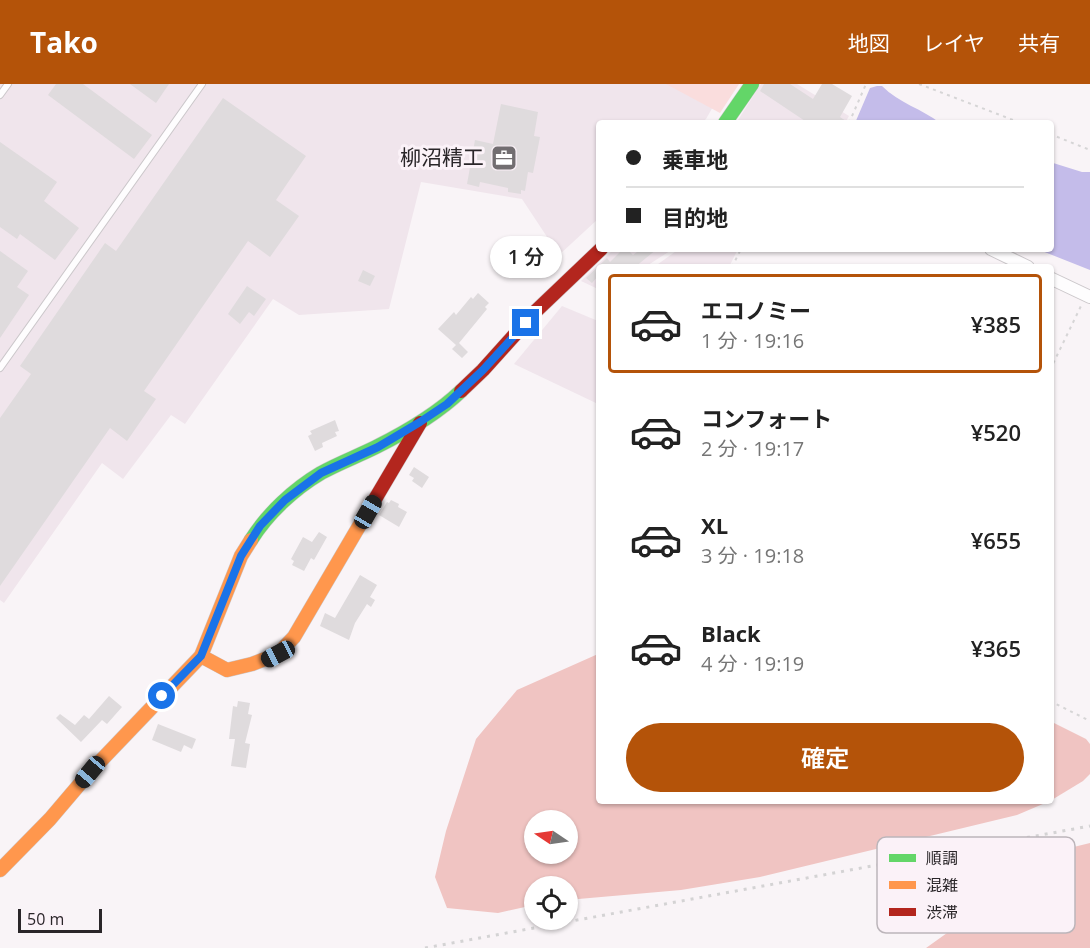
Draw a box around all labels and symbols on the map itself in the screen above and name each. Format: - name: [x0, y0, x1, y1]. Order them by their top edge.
- place label: 柳沼精工: [400, 143, 484, 171]
- office icon: 柳沼精工: [489, 143, 519, 173]
- callout: 1 分: [490, 236, 562, 278]
- route end: [512, 309, 539, 336]
- car: [351, 492, 385, 532]
- car: [258, 638, 298, 670]
- route start: [148, 682, 175, 709]
- car: [72, 752, 108, 792]
- north arrow: [524, 810, 578, 864]
- legend: [877, 837, 1075, 933]
- text: 順調: [926, 847, 958, 869]
- text: 混雑: [926, 874, 958, 896]
- text: 渋滞: [926, 901, 958, 923]
- scale bar: [18, 906, 102, 934]

